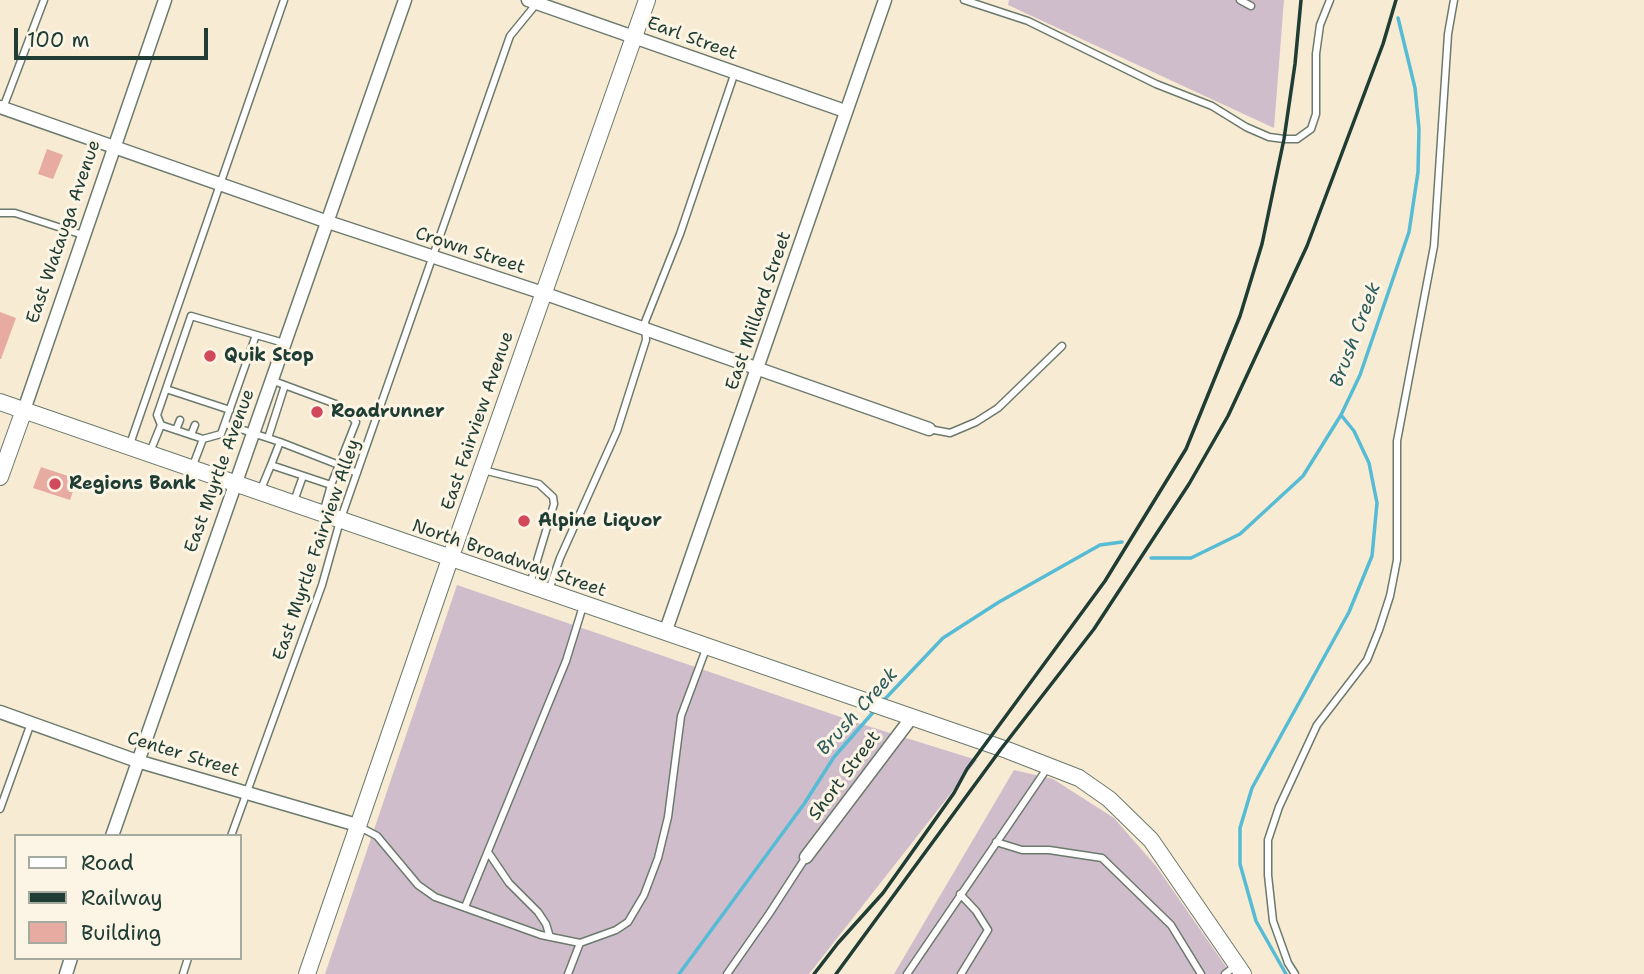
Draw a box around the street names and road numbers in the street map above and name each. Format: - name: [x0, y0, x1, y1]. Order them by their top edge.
- street label: Earl Street: [644, 13, 740, 65]
- street label: East Watauga Avenue: [22, 137, 106, 327]
- street label: Crown Street: [412, 223, 528, 279]
- street label: East Millard Street: [722, 229, 796, 393]
- street label: East Fairview Avenue: [437, 329, 519, 513]
- street label: East Myrtle Avenue: [180, 386, 260, 556]
- street label: East Myrtle Fairview Alley: [269, 437, 365, 663]
- street label: North Broadway Street: [409, 516, 609, 602]
- street label: Short Street: [804, 727, 886, 825]
- street label: Center Street: [124, 728, 242, 782]

